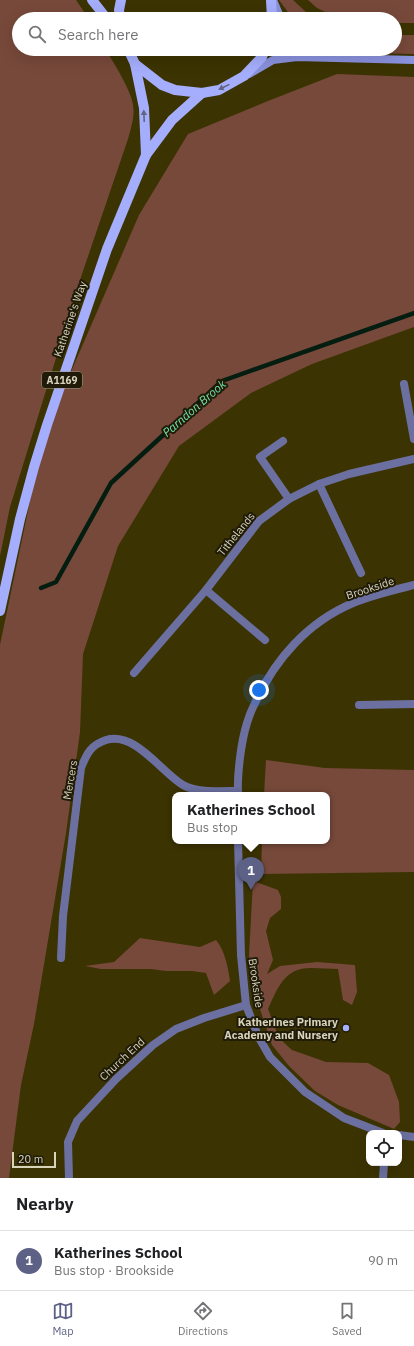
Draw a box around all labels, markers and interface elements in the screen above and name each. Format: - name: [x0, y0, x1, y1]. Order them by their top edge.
- search box: [12, 12, 402, 56]
- icon: search: [26, 23, 48, 45]
- text: Search here: [58, 25, 138, 44]
- one-way arrow: [218, 84, 229, 90]
- one-way arrow: [141, 110, 148, 122]
- street label: Katherine's Way: [50, 279, 90, 359]
- road number: A1169: [42, 372, 82, 388]
- water label: Parndon Brook: [159, 376, 229, 440]
- street label: Tithelands: [214, 509, 258, 559]
- street label: Brookside: [344, 574, 396, 602]
- your location: [249, 680, 269, 700]
- street label: Mercers: [60, 759, 80, 801]
- popup: [172, 792, 330, 844]
- text: Katherines School: [187, 800, 315, 819]
- text: Bus stop: [187, 819, 238, 836]
- pin: 1: [238, 857, 264, 890]
- street label: Brookside: [246, 957, 266, 1009]
- place label: Katherines Primary Academy and Nursery: [224, 1015, 338, 1042]
- marker: Katherines Primary Academy and Nursery: [341, 1023, 351, 1033]
- street label: Church End: [96, 1035, 148, 1083]
- map controls: [366, 1130, 402, 1166]
- button: locate: [366, 1130, 402, 1166]
- scale bar: [12, 1150, 56, 1169]
- text: 20 m: [18, 1152, 43, 1166]
- text: Nearby: [16, 1193, 74, 1215]
- text: Katherines School: [54, 1243, 182, 1262]
- text: 1: [25, 1252, 33, 1269]
- text: 90 m: [368, 1252, 398, 1269]
- text: Bus stop · Brookside: [54, 1262, 174, 1279]
- tab: Map: [52, 1300, 74, 1338]
- tab: Directions: [178, 1300, 228, 1338]
- tab: Saved: [332, 1300, 362, 1338]

